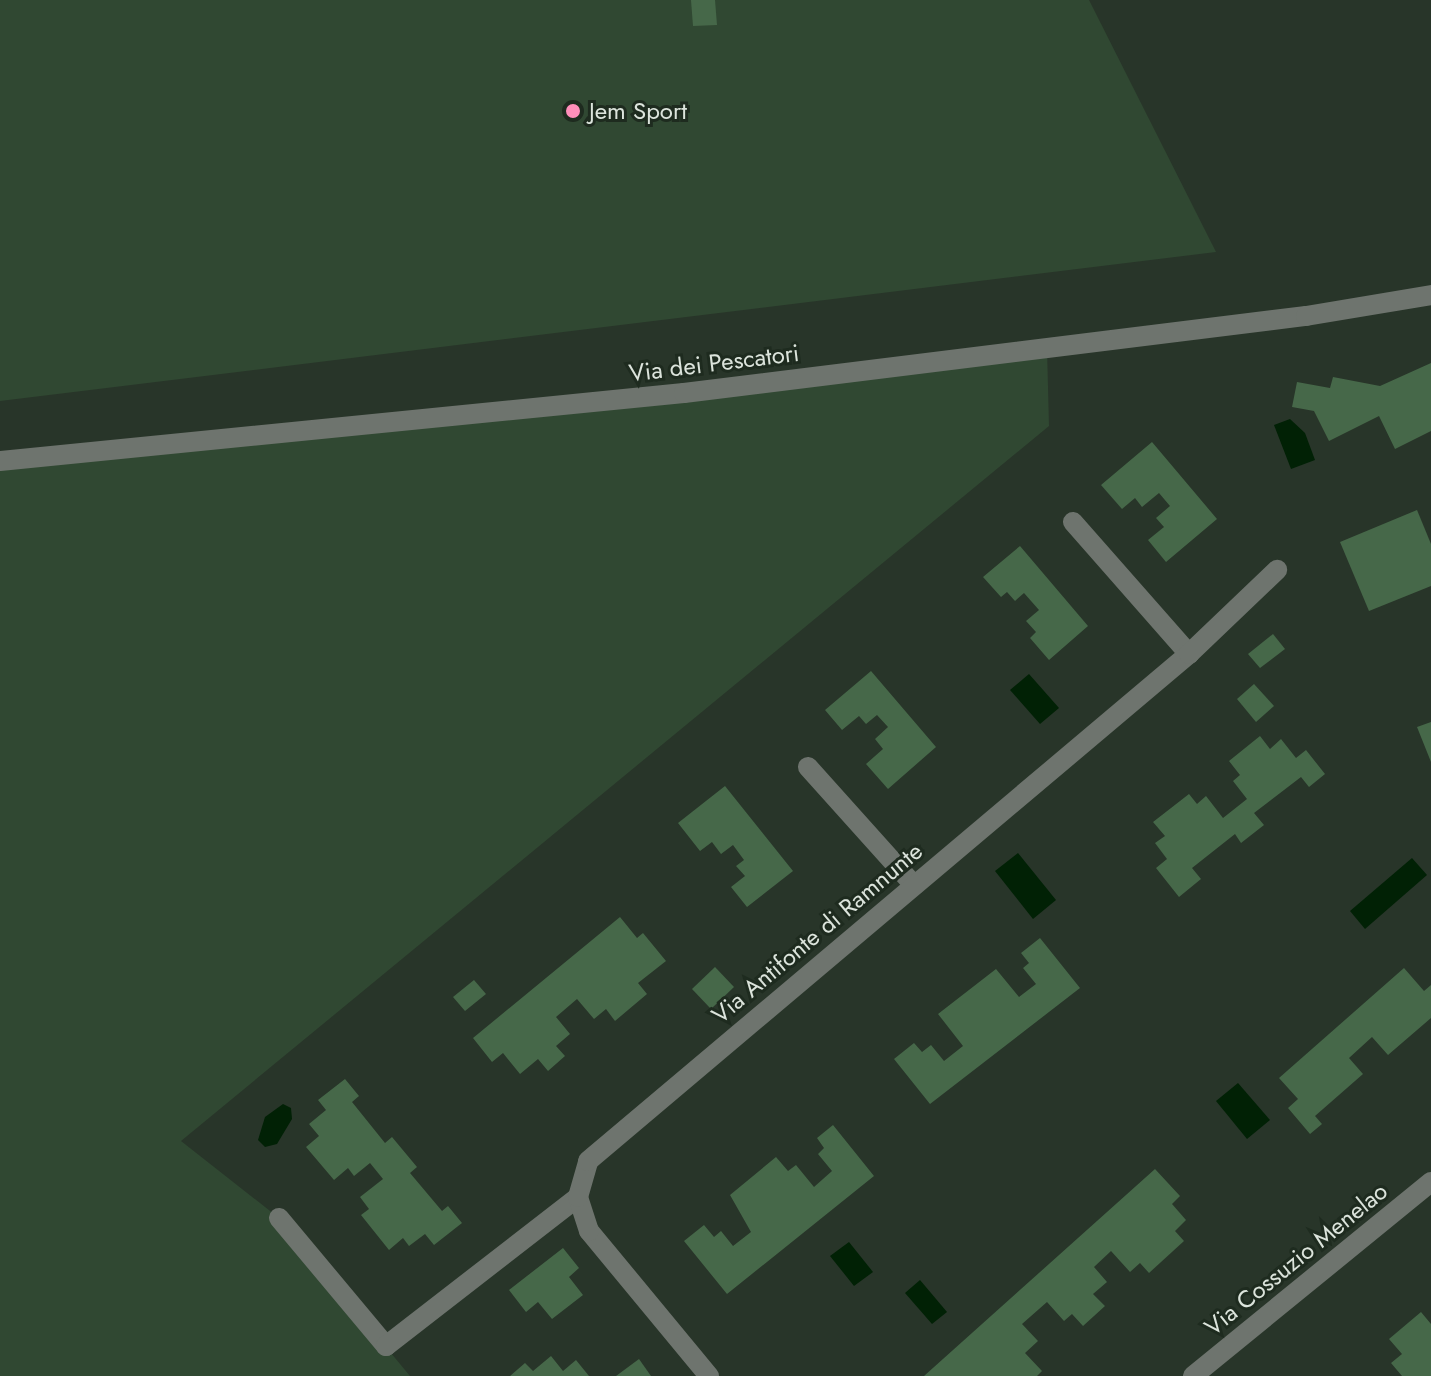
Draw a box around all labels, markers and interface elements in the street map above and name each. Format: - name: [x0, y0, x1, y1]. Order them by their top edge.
- place label: Jem Sport: [589, 97, 687, 125]
- marker: Jem Sport: [564, 102, 582, 120]
- street label: Via dei Pescatori: [627, 338, 801, 388]
- street label: Via Antifonte di Ramnunte: [706, 837, 928, 1029]
- street label: Via Cossuzio Menelao: [1199, 1176, 1393, 1342]

